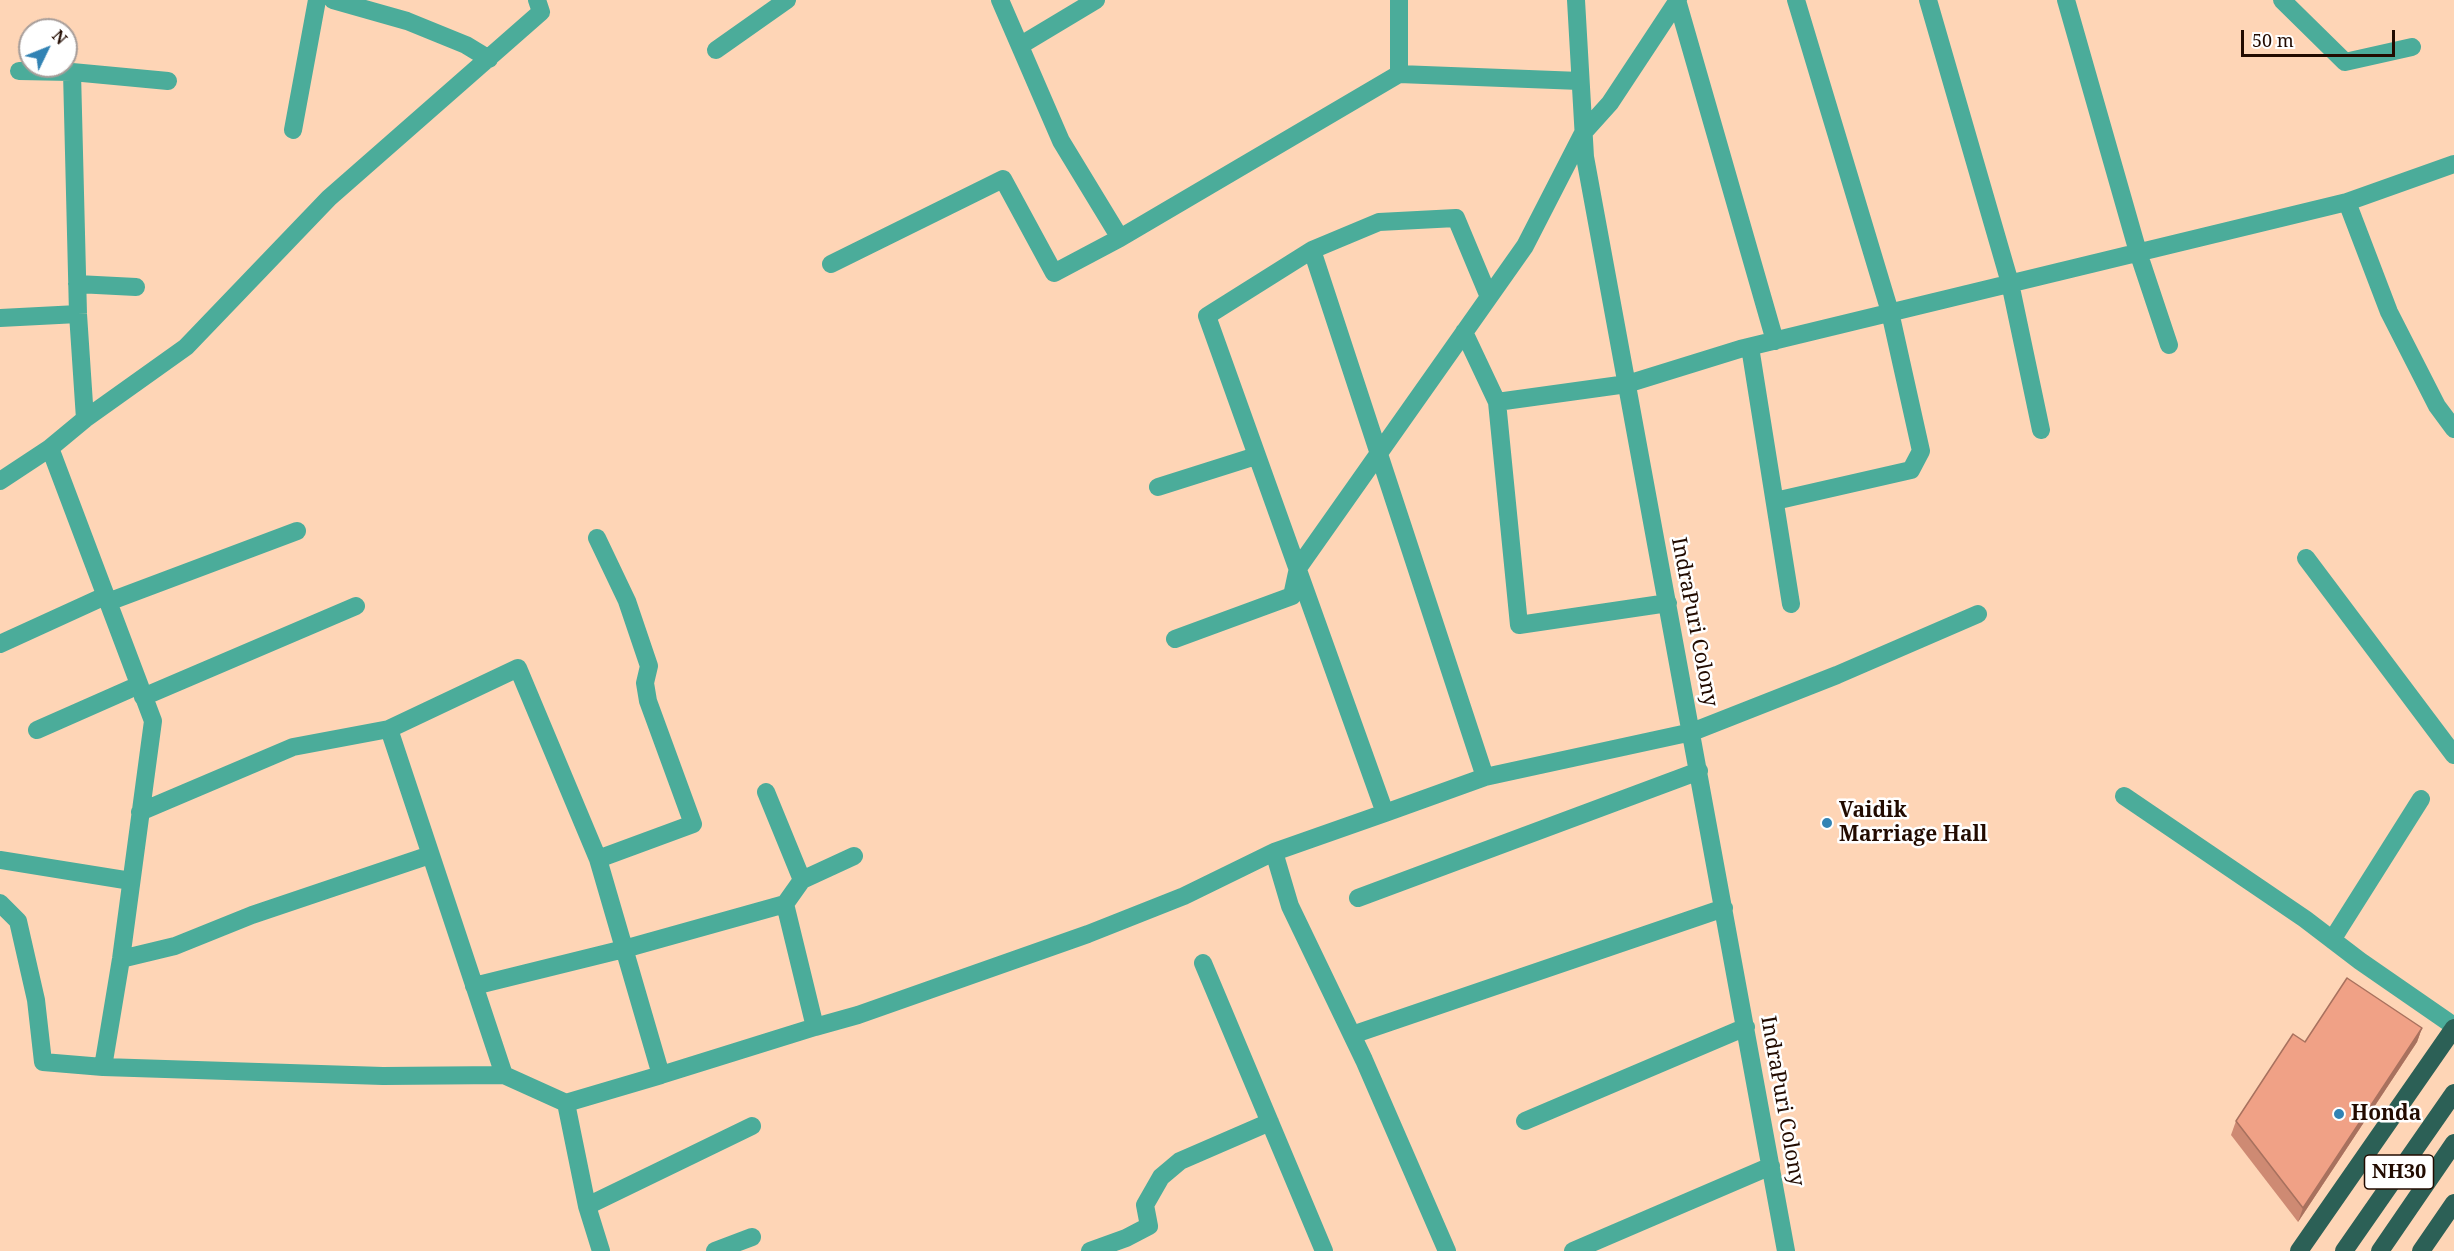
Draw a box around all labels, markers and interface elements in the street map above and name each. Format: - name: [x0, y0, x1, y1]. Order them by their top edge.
- north arrow: [18, 18, 78, 78]
- scale bar: [2244, 18, 2398, 56]
- text: N: [47, 25, 72, 49]
- text: 50 m: [2252, 28, 2294, 52]
- street label: IndraPuri Colony: [1665, 535, 1723, 709]
- place label: Vaidik Marriage Hall: [1839, 798, 1987, 848]
- marker: Vaidik Marriage Hall: [1820, 816, 1834, 830]
- street label: IndraPuri Colony: [1755, 1014, 1809, 1188]
- place label: Honda: [2351, 1101, 2421, 1127]
- marker: Honda: [2332, 1107, 2346, 1121]
- road number: NH30: [2364, 1155, 2434, 1189]

